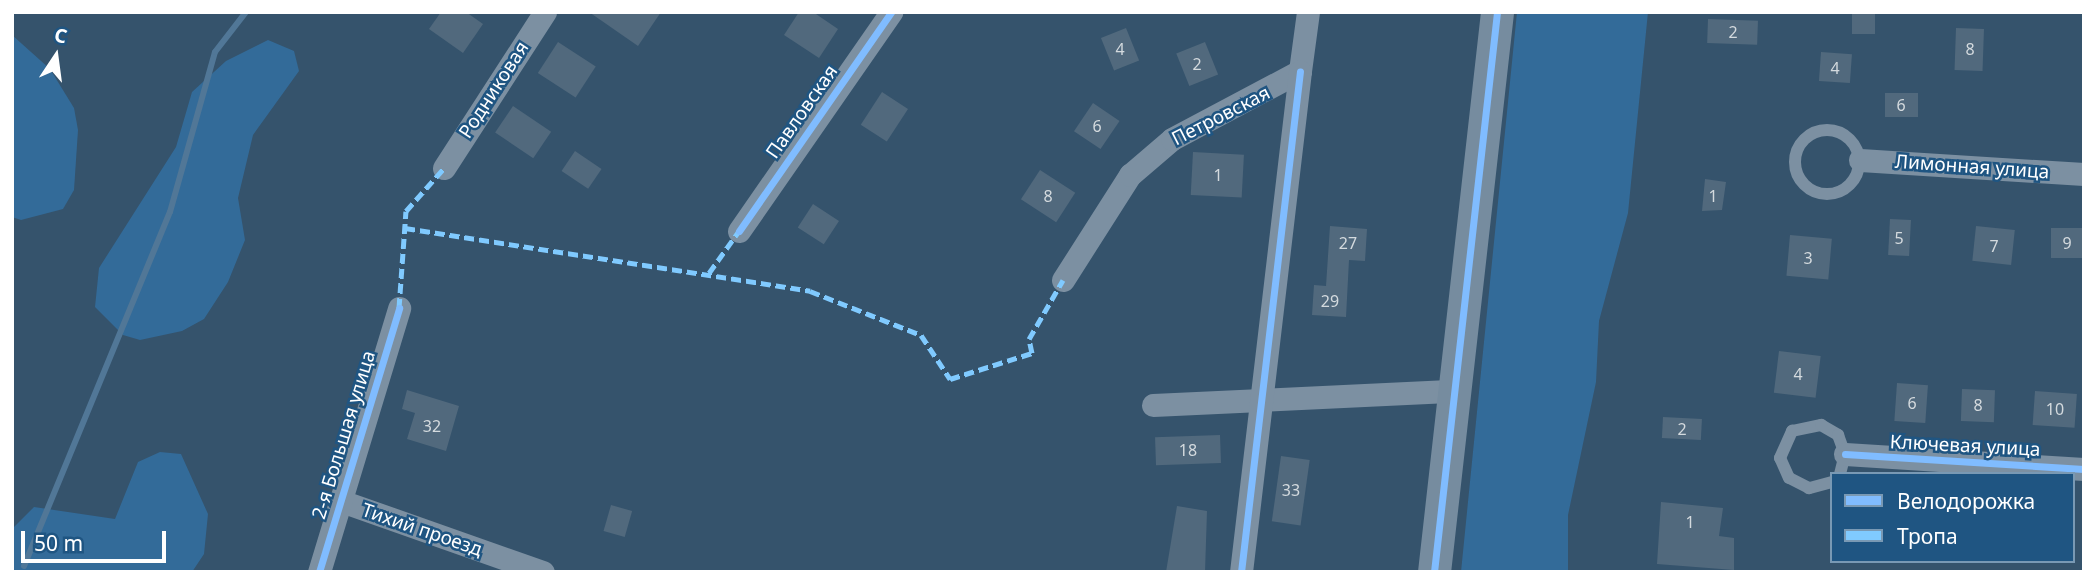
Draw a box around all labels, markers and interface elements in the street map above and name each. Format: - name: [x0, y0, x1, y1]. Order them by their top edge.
- north arrow: [21, 21, 91, 91]
- text: С: [52, 21, 70, 50]
- house number: 2: [1728, 22, 1738, 42]
- street label: Родниковая: [454, 37, 534, 143]
- house number: 4: [1115, 39, 1125, 59]
- house number: 8: [1965, 39, 1975, 59]
- house number: 2: [1192, 54, 1202, 74]
- house number: 4: [1830, 58, 1840, 78]
- street label: Павловская: [761, 61, 843, 163]
- street label: Петровская: [1168, 82, 1274, 150]
- house number: 6: [1896, 95, 1906, 115]
- house number: 6: [1092, 116, 1102, 136]
- street label: Лимонная улица: [1894, 150, 2050, 184]
- house number: 1: [1213, 165, 1223, 185]
- house number: 8: [1043, 186, 1053, 206]
- house number: 1: [1708, 186, 1718, 206]
- house number: 5: [1894, 228, 1904, 248]
- house number: 27: [1339, 233, 1357, 253]
- house number: 9: [2062, 233, 2072, 253]
- house number: 7: [1989, 236, 1999, 256]
- house number: 3: [1803, 248, 1813, 268]
- house number: 29: [1321, 291, 1339, 311]
- street label: 2-я Большая улица: [308, 348, 380, 522]
- house number: 4: [1793, 364, 1803, 384]
- house number: 6: [1907, 393, 1917, 413]
- house number: 8: [1973, 395, 1983, 415]
- house number: 10: [2046, 399, 2064, 419]
- house number: 32: [423, 416, 441, 436]
- house number: 2: [1677, 419, 1687, 439]
- street label: Ключевая улица: [1889, 431, 2041, 461]
- house number: 18: [1179, 440, 1197, 460]
- legend: [1830, 472, 2075, 563]
- house number: 33: [1282, 480, 1300, 500]
- text: Велодорожка: [1897, 487, 2035, 515]
- street label: Тихий проезд: [359, 499, 485, 561]
- house number: 1: [1685, 512, 1695, 532]
- scale bar: [24, 518, 170, 562]
- text: Тропа: [1897, 522, 1958, 550]
- text: 50 m: [34, 529, 83, 557]

